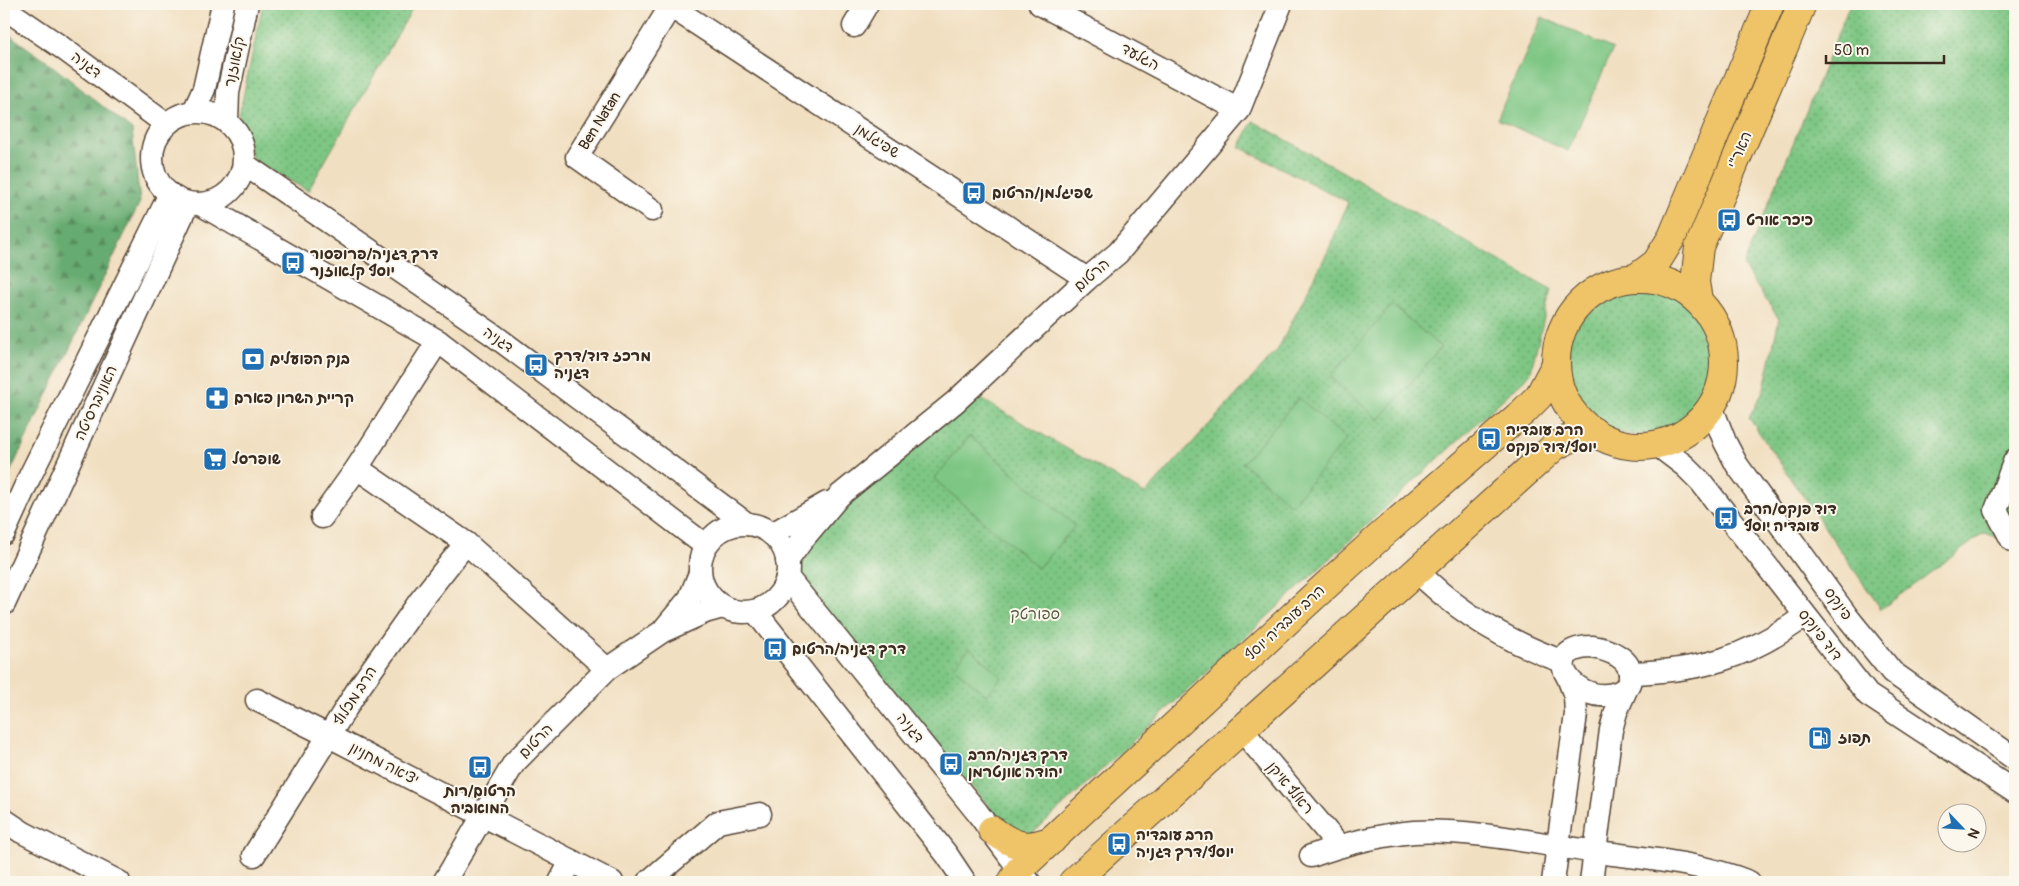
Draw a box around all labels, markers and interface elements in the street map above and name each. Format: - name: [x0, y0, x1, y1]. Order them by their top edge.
- scale bar: [1826, 32, 1944, 64]
- street label: קלאוזנר: [220, 35, 250, 89]
- street label: הגלעד: [1117, 39, 1163, 75]
- text: 50 m: [1834, 41, 1869, 60]
- street label: דגניה: [67, 47, 105, 83]
- street label: Ben Natan: [575, 88, 625, 154]
- street label: שפיגלמן: [851, 119, 903, 163]
- street label: האר"י: [1724, 128, 1756, 172]
- bus stop icon: שפיגלמן/הרטום: [961, 180, 987, 206]
- place label: שפיגלמן/הרטום: [992, 184, 1094, 203]
- bus stop icon: כיכר אורט: [1716, 207, 1742, 233]
- place label: כיכר אורט: [1746, 211, 1813, 230]
- place label: דרך דגניה/פרופסור יוסף קלאוזנר: [310, 245, 438, 281]
- bus stop icon: דרך דגניה/פרופסור יוסף קלאוזנר: [280, 250, 306, 276]
- street label: הרטום: [1070, 254, 1114, 296]
- street label: דגניה: [479, 323, 517, 357]
- bank icon: בנק הפועלים: [240, 346, 266, 372]
- place label: מרכז דוד/דרך דגניה: [554, 347, 651, 383]
- place label: בנק הפועלים: [270, 350, 350, 369]
- bus stop icon: מרכז דוד/דרך דגניה: [523, 352, 549, 378]
- street label: האוניברסיטה: [70, 362, 122, 444]
- pharmacy icon: קריית השרון פארם: [204, 385, 230, 411]
- place label: קריית השרון פארם: [234, 389, 354, 408]
- place label: הרב עובדיה יוסף/דוד פנקס: [1506, 421, 1597, 457]
- bus stop icon: הרב עובדיה יוסף/דוד פנקס: [1476, 426, 1502, 452]
- supermarket icon: שופרסל: [202, 446, 228, 472]
- place label: שופרסל: [232, 450, 281, 469]
- place label: דוד פנקס/הרב עובדיה יוסף: [1743, 500, 1837, 536]
- bus stop icon: דוד פנקס/הרב עובדיה יוסף: [1713, 505, 1739, 531]
- street label: הרב עובדיה יוסף: [1241, 581, 1329, 665]
- street label: פינקס: [1820, 584, 1856, 624]
- park label: ספורטק: [1010, 605, 1060, 624]
- street label: דוד פינקס: [1794, 605, 1846, 665]
- bus stop icon: דרך דגניה/הרטום: [762, 636, 788, 662]
- place label: דרך דגניה/הרטום: [792, 640, 906, 659]
- street label: הרב מכלוף: [329, 663, 381, 729]
- street label: דגניה: [892, 709, 928, 747]
- street label: הרטום: [515, 720, 557, 762]
- fuel station icon: תפוז: [1807, 725, 1833, 751]
- place label: תפוז: [1838, 729, 1871, 748]
- street label: יציאה מחניון: [346, 738, 422, 790]
- place label: דרך דגניה/הרב יהודה אונטרמן: [967, 746, 1068, 782]
- bus stop icon: דרך דגניה/הרב יהודה אונטרמן: [938, 751, 964, 777]
- bus stop icon: הרטום/רות המואביה: [467, 754, 493, 780]
- street label: ראלף איקן: [1262, 758, 1318, 818]
- place label: הרטום/רות המואביה: [442, 782, 516, 818]
- north arrow: [1936, 804, 1986, 854]
- text: N: [1964, 825, 1983, 841]
- place label: הרב עובדיה יוסף/דרך דגניה: [1136, 826, 1234, 862]
- bus stop icon: הרב עובדיה יוסף/דרך דגניה: [1106, 831, 1132, 857]

